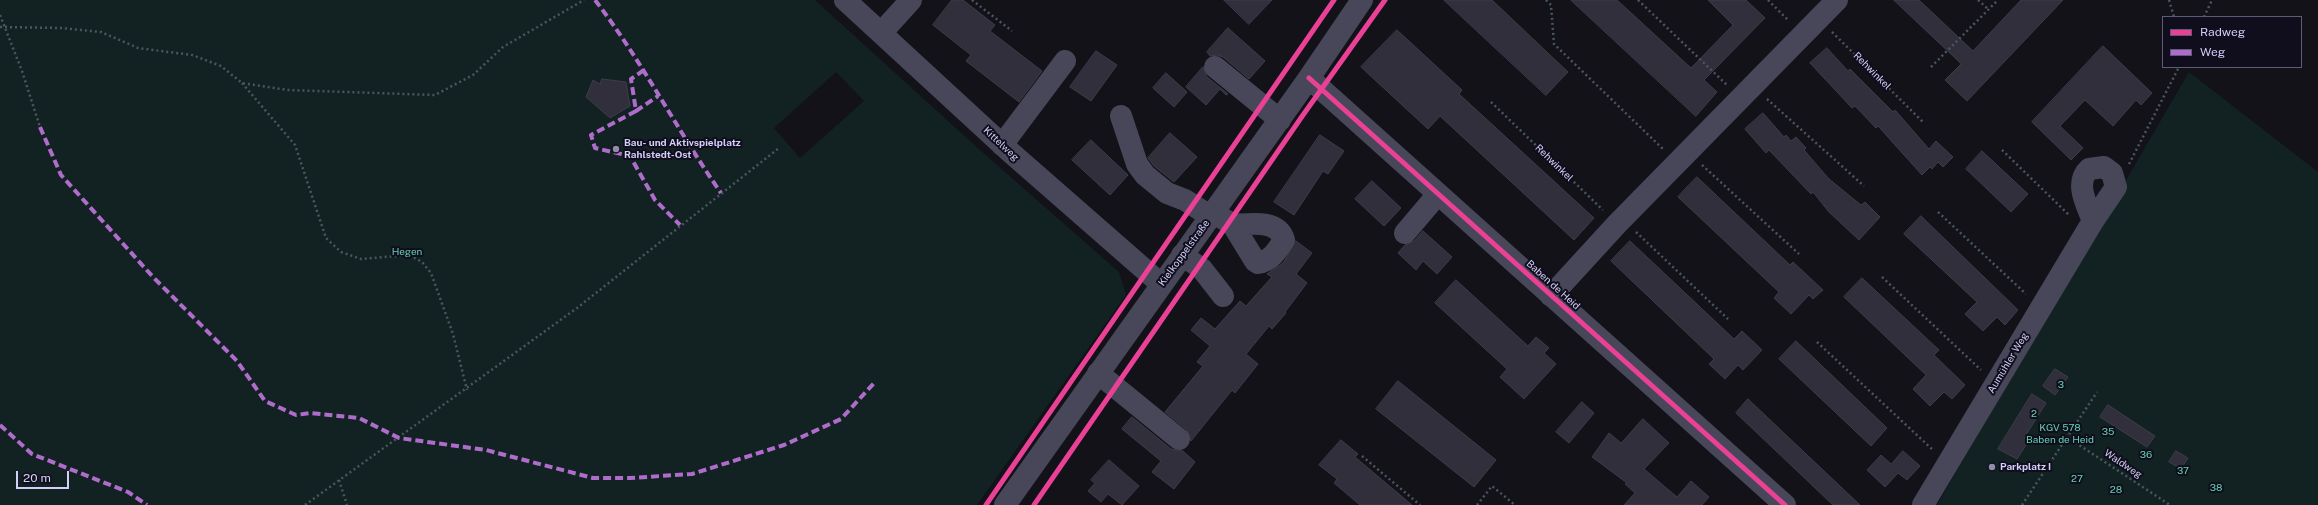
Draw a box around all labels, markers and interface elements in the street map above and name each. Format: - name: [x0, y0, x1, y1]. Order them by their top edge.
- legend: [2162, 16, 2302, 68]
- text: Radweg: [2200, 25, 2245, 39]
- text: Weg: [2200, 45, 2225, 59]
- street label: Rehwinkel: [1851, 50, 1893, 92]
- street label: Kittelweg: [981, 124, 1021, 164]
- place label: Bau- und Aktivspielplatz Rahlstedt-Ost: [624, 137, 741, 160]
- street label: Rehwinkel: [1533, 142, 1575, 184]
- marker: Bau- und Aktivspielplatz Rahlstedt-Ost: [611, 144, 621, 154]
- street label: Kielkoppelstraße: [1156, 217, 1212, 289]
- park label: Hegen: [392, 246, 422, 258]
- street label: Baben de Heid: [1524, 258, 1582, 312]
- street label: Aumühler Weg: [1985, 330, 2031, 396]
- park label: 3: [2058, 379, 2064, 391]
- park label: 2: [2031, 408, 2037, 420]
- park label: KGV 578 Baben de Heid: [2026, 422, 2094, 446]
- park label: 35: [2102, 426, 2114, 438]
- street label: Waldweg: [2102, 447, 2144, 481]
- park label: 36: [2140, 449, 2152, 461]
- place label: Parkplatz I: [2000, 461, 2051, 473]
- marker: Parkplatz I: [1987, 462, 1997, 472]
- scale bar: [18, 463, 71, 489]
- park label: 37: [2177, 465, 2189, 477]
- text: 20 m: [23, 471, 51, 485]
- park label: 27: [2071, 473, 2083, 485]
- park label: 38: [2210, 482, 2222, 494]
- park label: 28: [2110, 484, 2122, 496]

